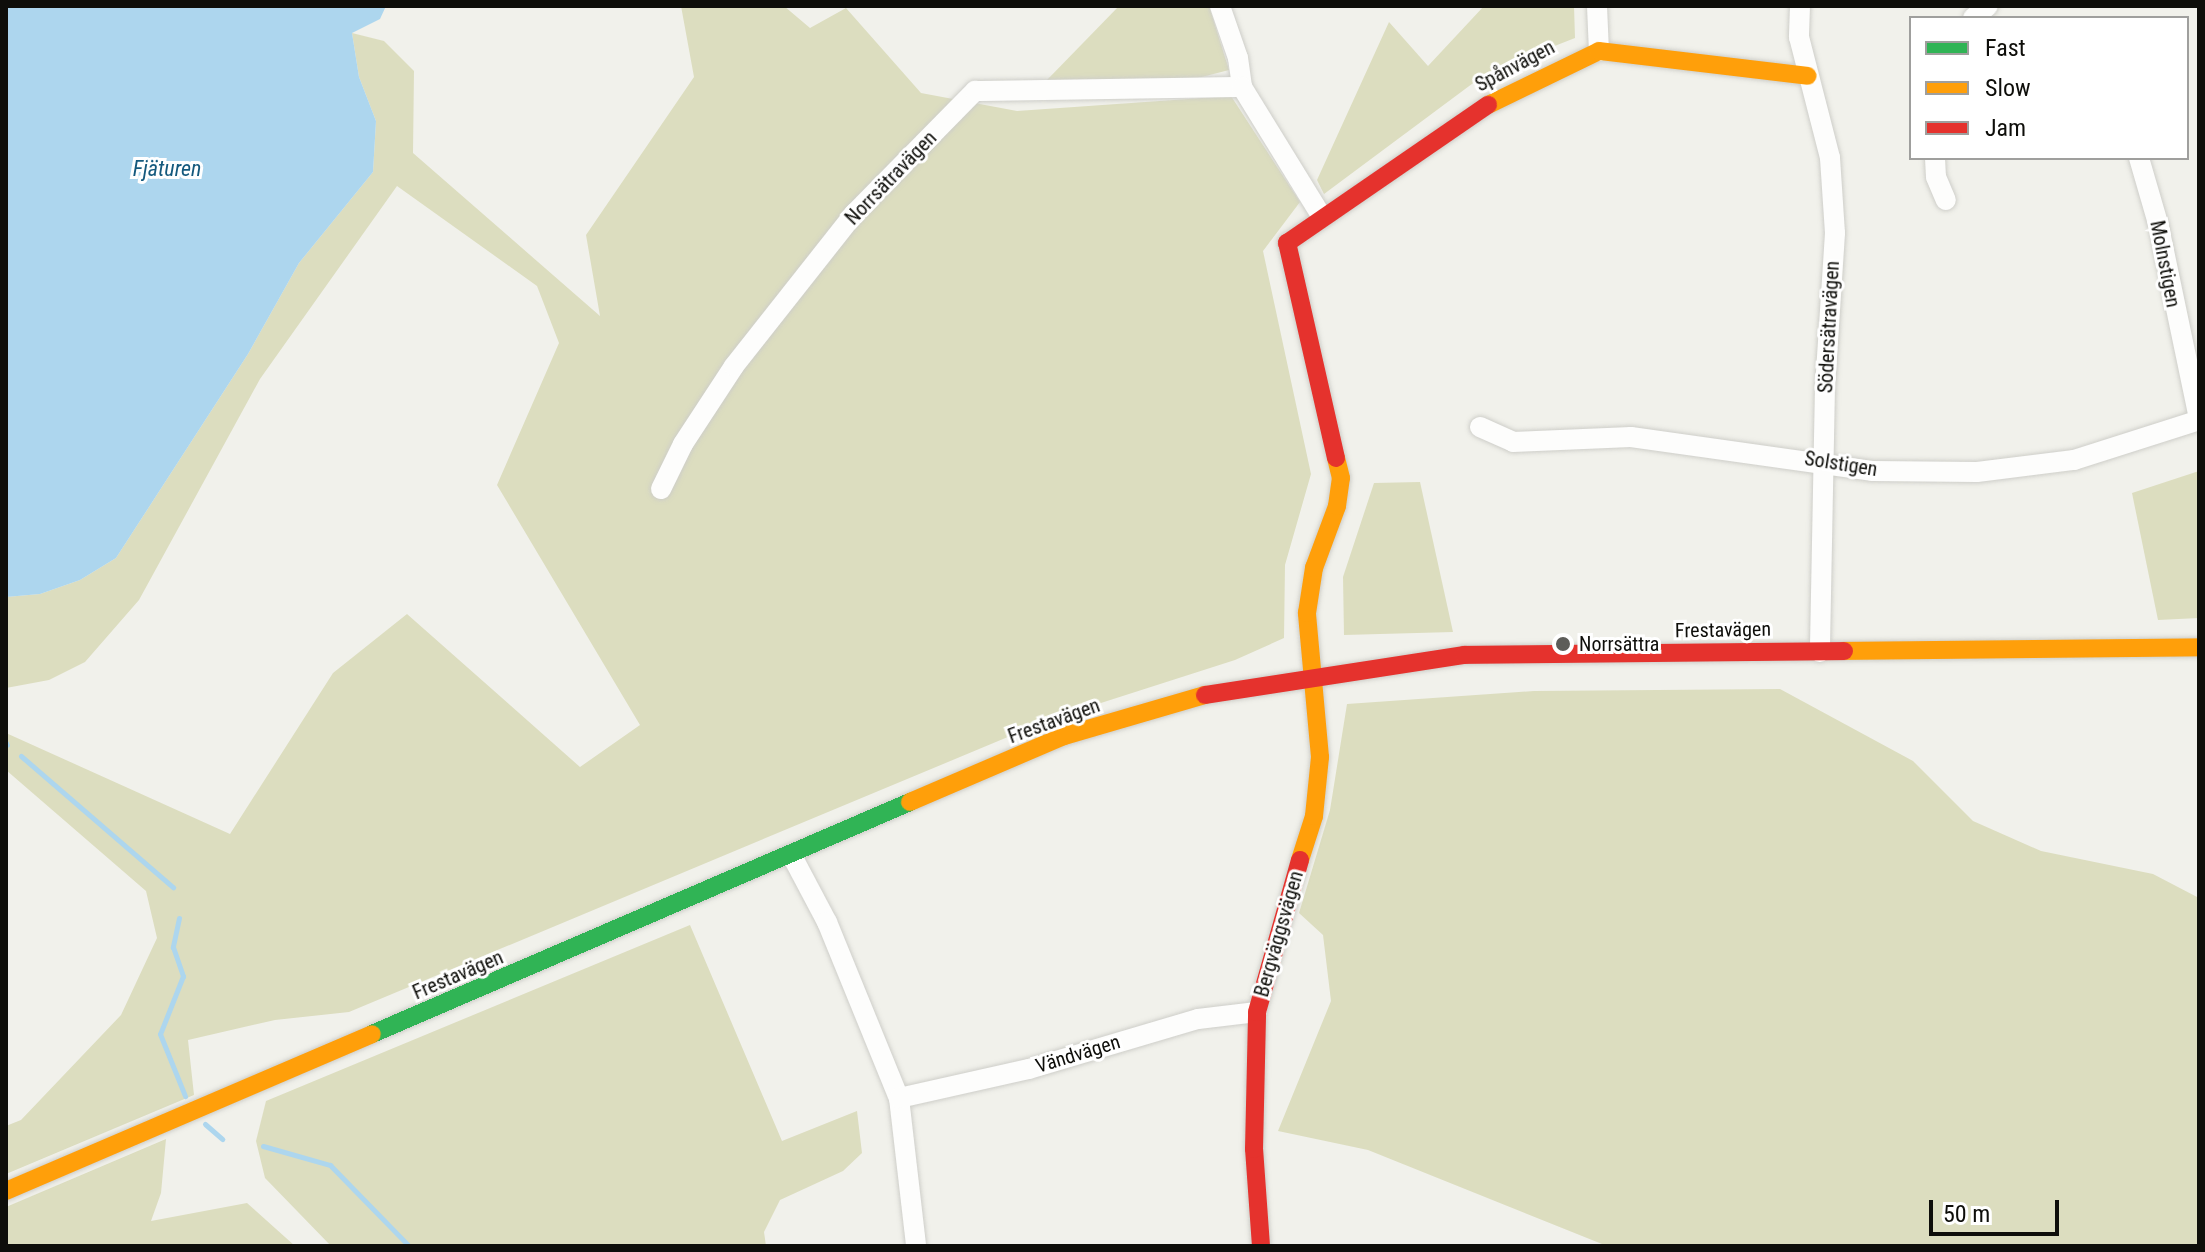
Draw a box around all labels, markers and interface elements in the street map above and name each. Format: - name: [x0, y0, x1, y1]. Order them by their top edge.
- legend: [1909, 16, 2189, 160]
- text: Fast: [1985, 34, 2026, 62]
- street label: Spånvägen: [1471, 35, 1559, 97]
- text: Slow: [1985, 74, 2031, 102]
- text: Jam: [1985, 114, 2026, 142]
- street label: Norrsätravägen: [840, 126, 942, 230]
- water label: Fjäturen: [133, 156, 201, 182]
- street label: Molnstigen: [2145, 219, 2185, 309]
- street label: Södersätravägen: [1814, 260, 1844, 394]
- street label: Solstigen: [1803, 446, 1879, 482]
- street label: Frestavägen: [1675, 617, 1771, 643]
- place label: Norrsättra: [1579, 632, 1659, 656]
- marker: Norrsättra: [1554, 635, 1572, 653]
- street label: Frestavägen: [1005, 693, 1103, 749]
- street label: Bergväggsvägen: [1250, 868, 1308, 1000]
- street label: Frestavägen: [409, 945, 507, 1005]
- street label: Vändvägen: [1033, 1030, 1123, 1078]
- scale bar: [1933, 1184, 2063, 1234]
- text: 50 m: [1943, 1200, 1990, 1228]

